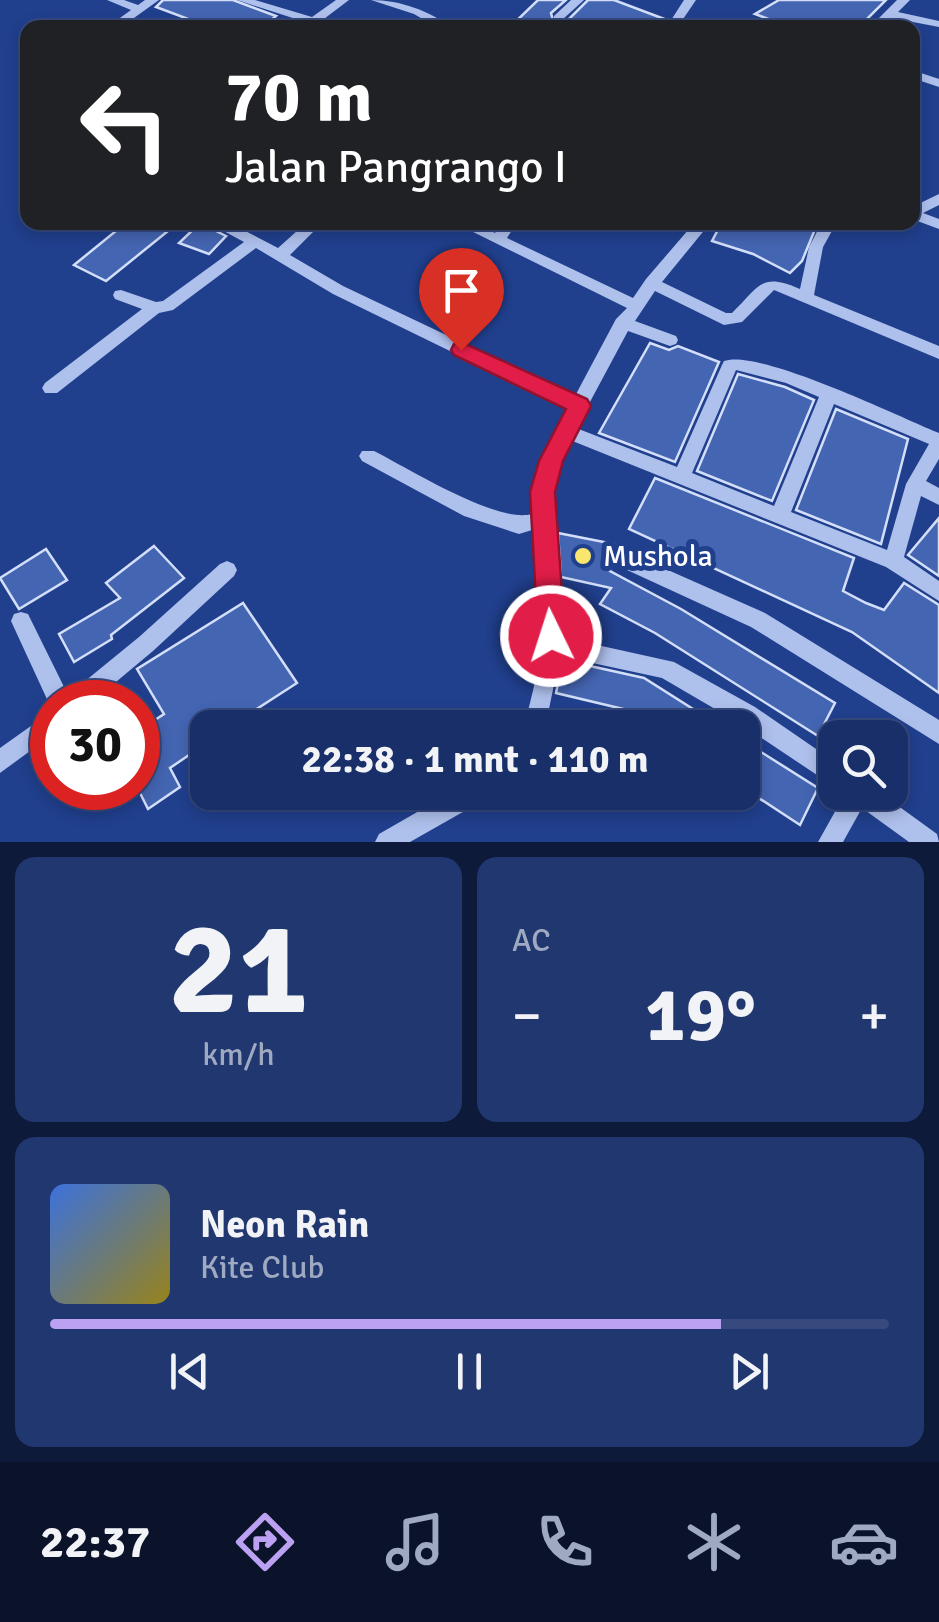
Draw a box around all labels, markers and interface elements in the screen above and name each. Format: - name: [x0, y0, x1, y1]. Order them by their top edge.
- text: 70 m: [225, 54, 373, 140]
- icon: left: [60, 60, 190, 190]
- text: Jalan Pangrango I: [225, 140, 567, 195]
- pin: [419, 248, 504, 351]
- icon: arrive: [434, 263, 489, 318]
- place label: Mushola: [603, 538, 713, 575]
- marker: Mushola: [572, 545, 594, 567]
- position arrow: [499, 584, 603, 688]
- speed limit sign: 30: [30, 680, 160, 810]
- map controls: [818, 720, 908, 810]
- button: search: [818, 720, 908, 810]
- text: 22:38 · 1 mnt · 110 m: [301, 736, 649, 783]
- text: 21: [168, 890, 309, 1050]
- text: AC: [512, 921, 550, 960]
- text: 19°: [645, 969, 756, 1062]
- text: −: [512, 982, 542, 1050]
- text: +: [859, 982, 889, 1050]
- text: km/h: [202, 1035, 275, 1074]
- text: Neon Rain: [200, 1201, 369, 1248]
- text: Kite Club: [200, 1248, 324, 1287]
- icon: previous: [162, 1344, 217, 1399]
- icon: pause: [442, 1344, 497, 1399]
- icon: next: [722, 1344, 777, 1399]
- icon: directions: [230, 1507, 300, 1577]
- icon: music: [380, 1507, 450, 1577]
- icon: phone: [530, 1507, 600, 1577]
- icon: climate: [679, 1507, 749, 1577]
- icon: car: [829, 1507, 899, 1577]
- text: 22:37: [40, 1515, 150, 1570]

